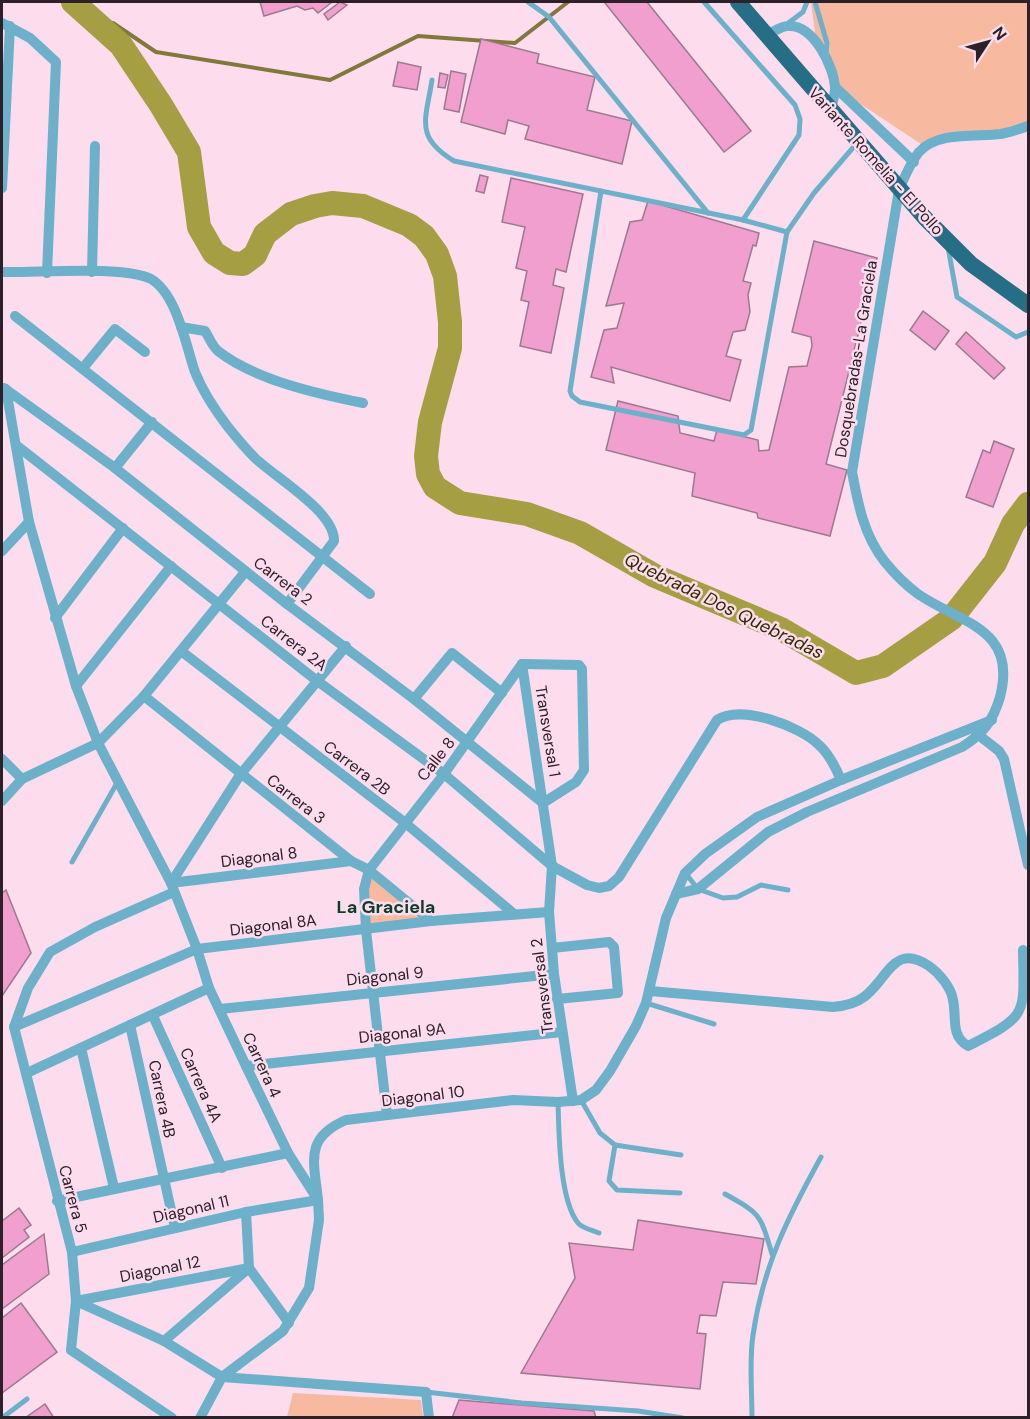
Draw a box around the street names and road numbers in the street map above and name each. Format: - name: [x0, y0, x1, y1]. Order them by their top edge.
- street label: Variante Romelia - El Pollo: [804, 82, 948, 240]
- street label: Dosquebradas-La Graciela: [830, 259, 882, 459]
- street label: Carrera 2: [249, 552, 317, 610]
- street label: Carrera 2A: [256, 610, 332, 676]
- street label: Transversal 1: [530, 684, 566, 778]
- street label: Calle 8: [412, 733, 460, 785]
- street label: Carrera 2B: [319, 736, 395, 800]
- street label: Carrera 3: [262, 769, 330, 829]
- street label: Diagonal 8: [219, 842, 299, 872]
- street label: Diagonal 8A: [228, 909, 318, 941]
- street label: Transversal 2: [526, 937, 558, 1035]
- street label: Diagonal 9: [345, 962, 425, 990]
- street label: Diagonal 9A: [358, 1018, 447, 1048]
- street label: Carrera 4: [238, 1029, 286, 1101]
- street label: Carrera 4A: [175, 1044, 227, 1126]
- street label: Carrera 4B: [144, 1058, 180, 1140]
- street label: Diagonal 10: [380, 1080, 466, 1111]
- street label: Carrera 5: [54, 1163, 92, 1235]
- street label: Diagonal 11: [151, 1190, 231, 1228]
- street label: Diagonal 12: [118, 1251, 202, 1287]

